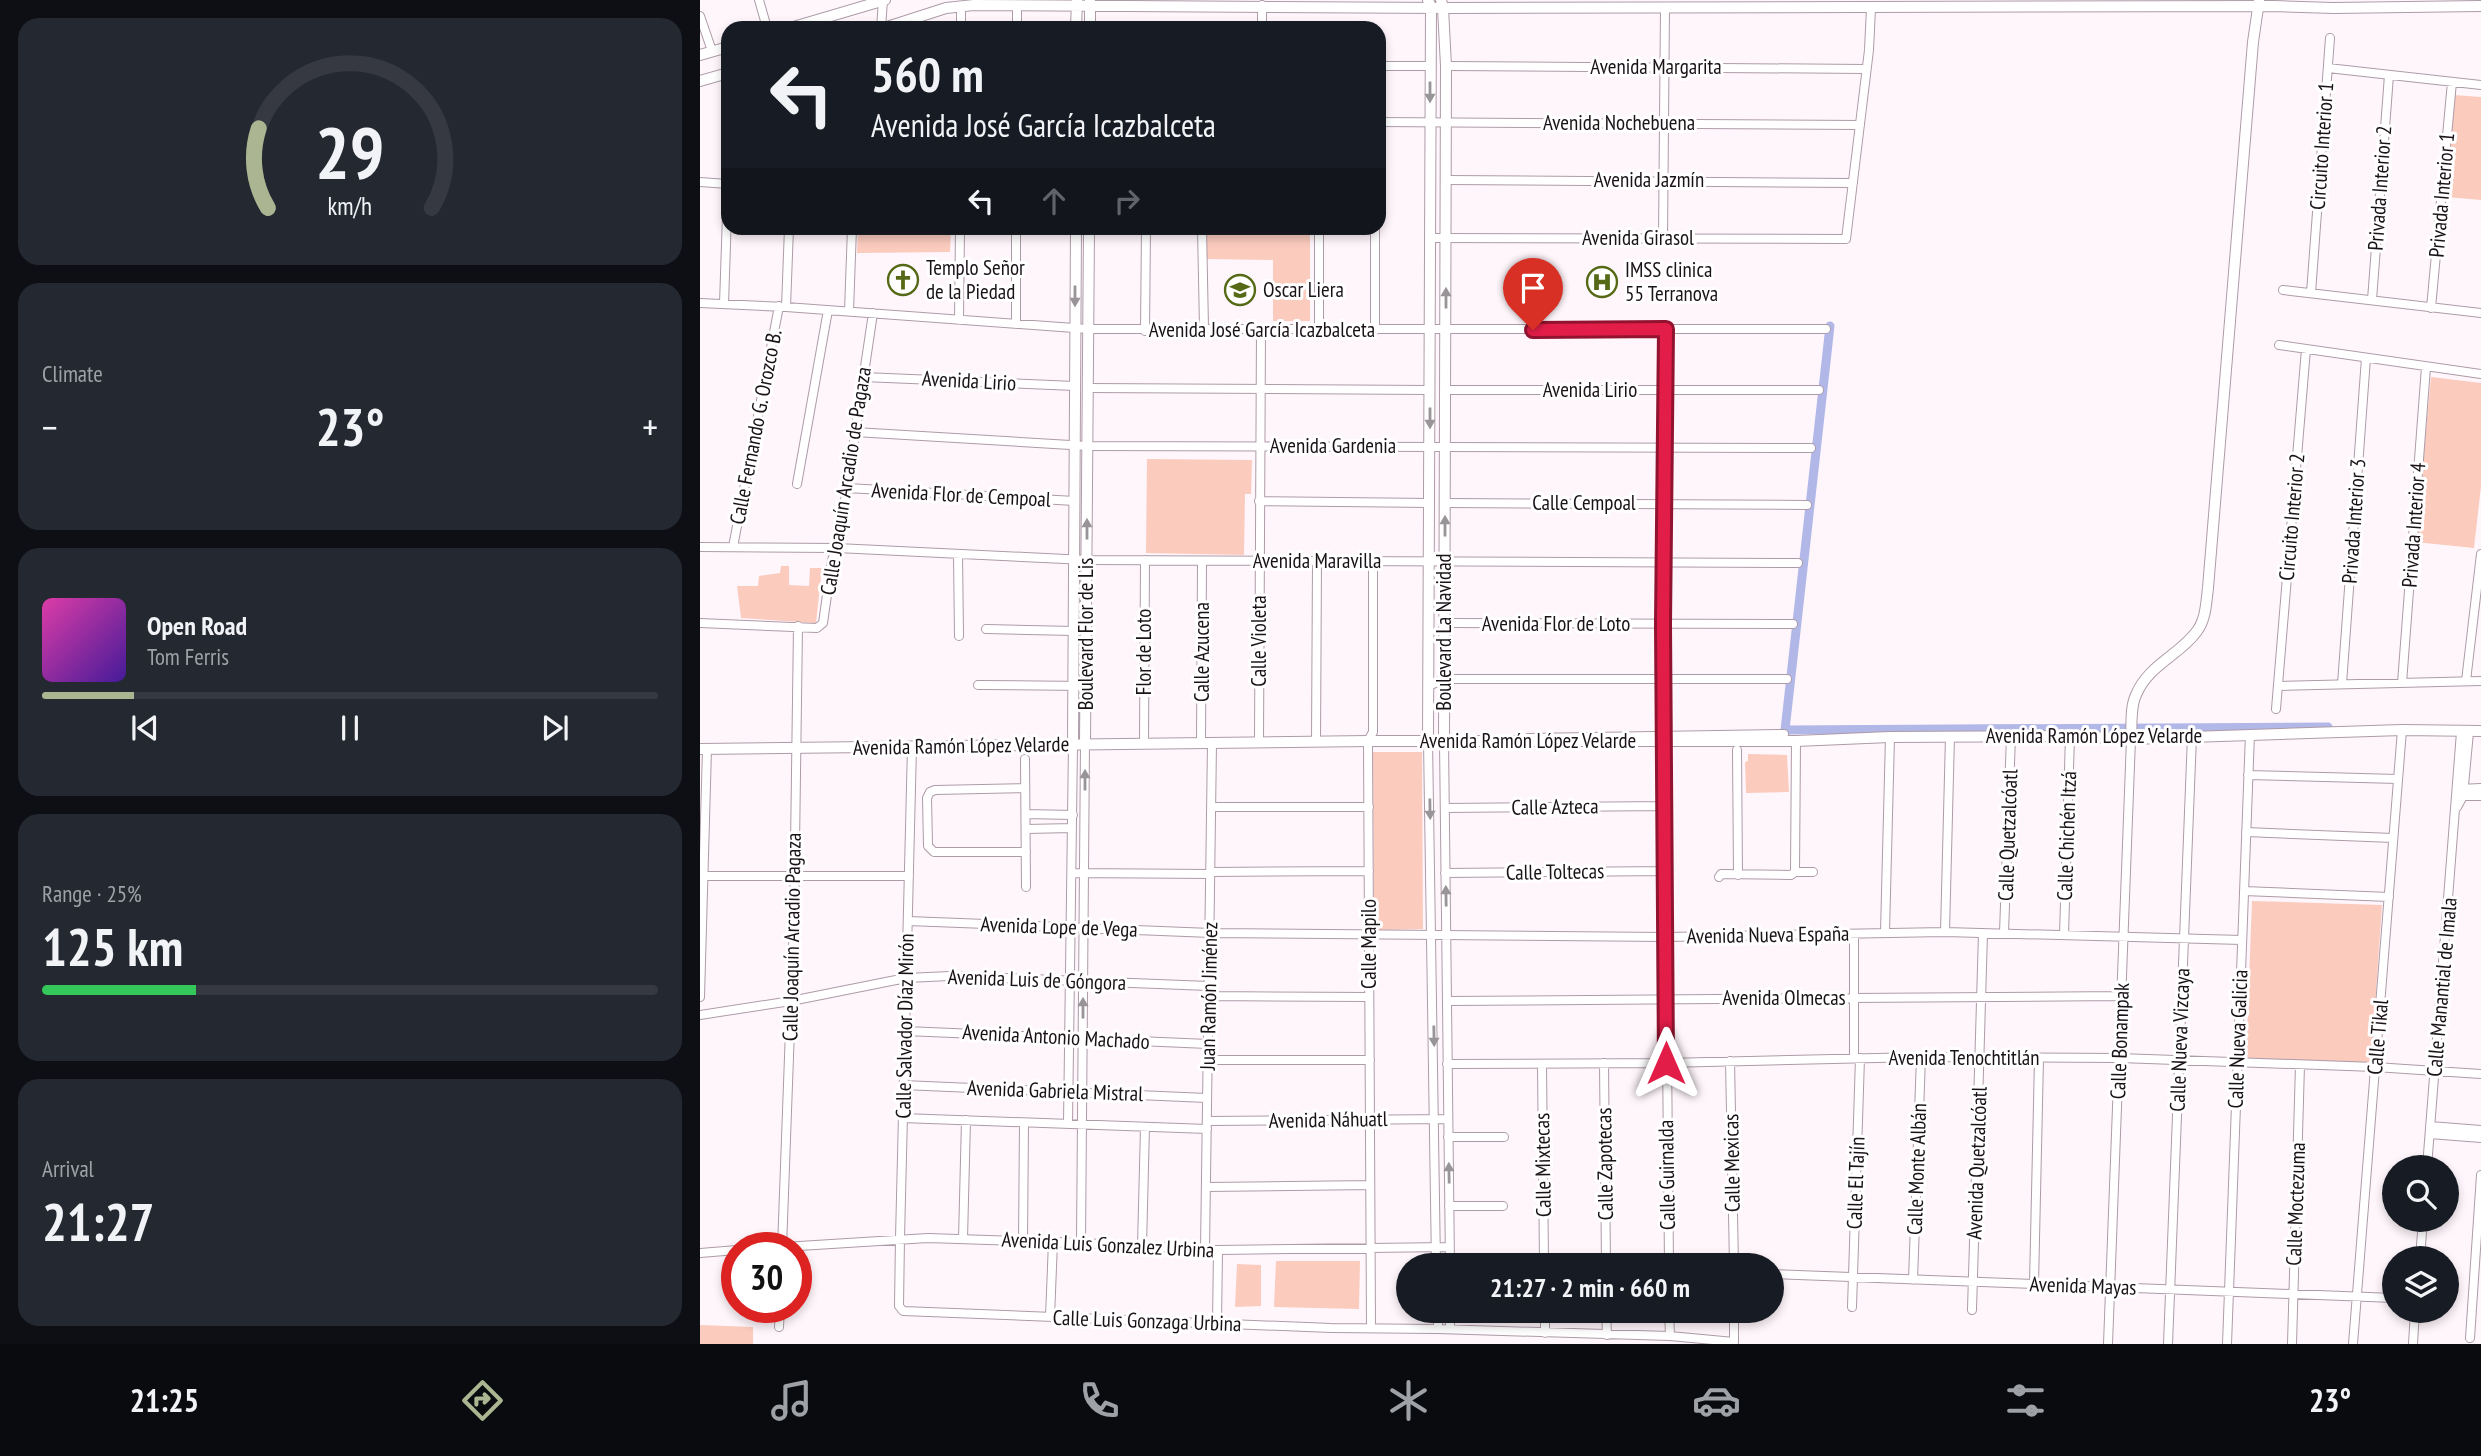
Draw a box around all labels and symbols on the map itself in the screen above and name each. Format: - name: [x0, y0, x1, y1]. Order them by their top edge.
- street label: Avenida Margarita: [1590, 53, 1722, 80]
- street label: Circuito Interior 1: [2304, 81, 2339, 211]
- one-way arrow: [1424, 82, 1436, 104]
- street label: Avenida Nochebuena: [1543, 109, 1695, 136]
- street label: Privada Interior 2: [2362, 125, 2397, 251]
- street label: Privada Interior 1: [2423, 131, 2460, 258]
- street label: Avenida Jazmín: [1594, 166, 1704, 193]
- street label: Avenida Girasol: [1582, 224, 1694, 251]
- place label: Templo Señor de la Piedad: [926, 254, 1025, 305]
- place label: IMSS clinica 55 Terranova: [1625, 256, 1718, 307]
- pin: [1503, 258, 1563, 330]
- church icon: Templo Señor de la Piedad: [886, 263, 920, 297]
- hospital icon: IMSS clinica 55 Terranova: [1585, 265, 1619, 299]
- school or university icon: Oscar Liera: [1223, 273, 1257, 307]
- place label: Oscar Liera: [1263, 276, 1344, 303]
- one-way arrow: [1069, 285, 1081, 307]
- one-way arrow: [1440, 287, 1452, 309]
- street label: Avenida José García Icazbalceta: [1149, 316, 1375, 343]
- street label: Calle Fernando G. Orozco B.: [723, 327, 788, 527]
- street label: Calle Joaquín Arcadio de Pagaza: [814, 365, 877, 597]
- street label: Avenida Lirio: [921, 365, 1017, 396]
- street label: Avenida Lirio: [1543, 376, 1637, 403]
- one-way arrow: [1424, 407, 1436, 429]
- street label: Avenida Gardenia: [1270, 432, 1396, 459]
- street label: Circuito Interior 2: [2272, 452, 2311, 582]
- street label: Privada Interior 3: [2336, 458, 2371, 584]
- street label: Privada Interior 4: [2396, 461, 2431, 588]
- street label: Avenida Flor de Cempoal: [871, 476, 1052, 513]
- street label: Calle Cempoal: [1532, 489, 1636, 516]
- one-way arrow: [1439, 514, 1451, 536]
- one-way arrow: [1081, 518, 1092, 540]
- street label: Avenida Maravilla: [1253, 547, 1381, 574]
- street label: Boulevard La Navidad: [1430, 553, 1457, 711]
- street label: Boulevard Flor de Lis: [1072, 558, 1099, 710]
- street label: Calle Violeta: [1245, 595, 1272, 687]
- street label: Calle Azucena: [1188, 602, 1215, 702]
- street label: Flor de Loto: [1130, 609, 1157, 695]
- street label: Avenida Flor de Loto: [1482, 610, 1630, 637]
- street label: Avenida Ramón López Velarde: [1986, 722, 2202, 749]
- street label: Avenida Ramón López Velarde: [1420, 727, 1636, 754]
- street label: Avenida Ramón López Velarde: [853, 730, 1069, 761]
- one-way arrow: [1079, 769, 1091, 791]
- street label: Calle Quetzalcóatl: [1992, 769, 2023, 901]
- street label: Calle Chichén Itzá: [2051, 771, 2082, 901]
- street label: Calle Azteca: [1511, 792, 1599, 821]
- one-way arrow: [1424, 798, 1435, 820]
- street label: Calle Joaquín Arcadio Pagaza: [776, 833, 807, 1041]
- street label: Calle Toltecas: [1506, 857, 1604, 886]
- one-way arrow: [1440, 885, 1452, 907]
- street label: Calle Manantial de Imala: [2420, 896, 2463, 1078]
- street label: Calle Mapilo: [1355, 899, 1382, 989]
- street label: Avenida Lope de Vega: [980, 910, 1138, 943]
- street label: Avenida Nueva España: [1686, 920, 1850, 949]
- street label: Juan Ramón Jiménez: [1194, 922, 1223, 1071]
- street label: Calle Salvador Díaz Mirón: [889, 933, 920, 1119]
- street label: Avenida Luis de Góngora: [947, 963, 1127, 996]
- street label: Calle Nueva Vizcaya: [2164, 968, 2195, 1112]
- street label: Calle Nueva Galicia: [2222, 969, 2253, 1109]
- street label: Calle Bonampak: [2104, 982, 2135, 1100]
- street label: Avenida Olmecas: [1722, 984, 1846, 1011]
- one-way arrow: [1078, 996, 1089, 1018]
- street label: Calle Tikal: [2361, 998, 2394, 1076]
- street label: Avenida Antonio Machado: [962, 1018, 1150, 1055]
- one-way arrow: [1428, 1026, 1439, 1048]
- position arrow: [1629, 1026, 1703, 1100]
- street label: Avenida Tenochtitlán: [1889, 1044, 2039, 1071]
- street label: Avenida Gabriela Mistral: [966, 1074, 1144, 1107]
- street label: Avenida Quetzalcóatl: [1960, 1086, 1993, 1240]
- street label: Calle Monte Albán: [1901, 1103, 1932, 1235]
- street label: Avenida Náhuatl: [1268, 1105, 1388, 1134]
- street label: Calle Zapotecas: [1590, 1107, 1619, 1221]
- street label: Calle Mixtecas: [1528, 1113, 1557, 1217]
- street label: Calle Mexicas: [1717, 1114, 1746, 1212]
- street label: Calle Guirnalda: [1652, 1120, 1681, 1230]
- street label: Calle El Tajín: [1840, 1136, 1871, 1230]
- street label: Calle Moctezuma: [2280, 1142, 2311, 1266]
- one-way arrow: [1443, 1161, 1454, 1183]
- street label: Avenida Luis Gonzalez Urbina: [1001, 1225, 1215, 1264]
- speed limit sign: 30: [721, 1232, 812, 1323]
- street label: Avenida Mayas: [2029, 1270, 2137, 1301]
- street label: Calle Luis Gonzaga Urbina: [1052, 1304, 1242, 1337]

